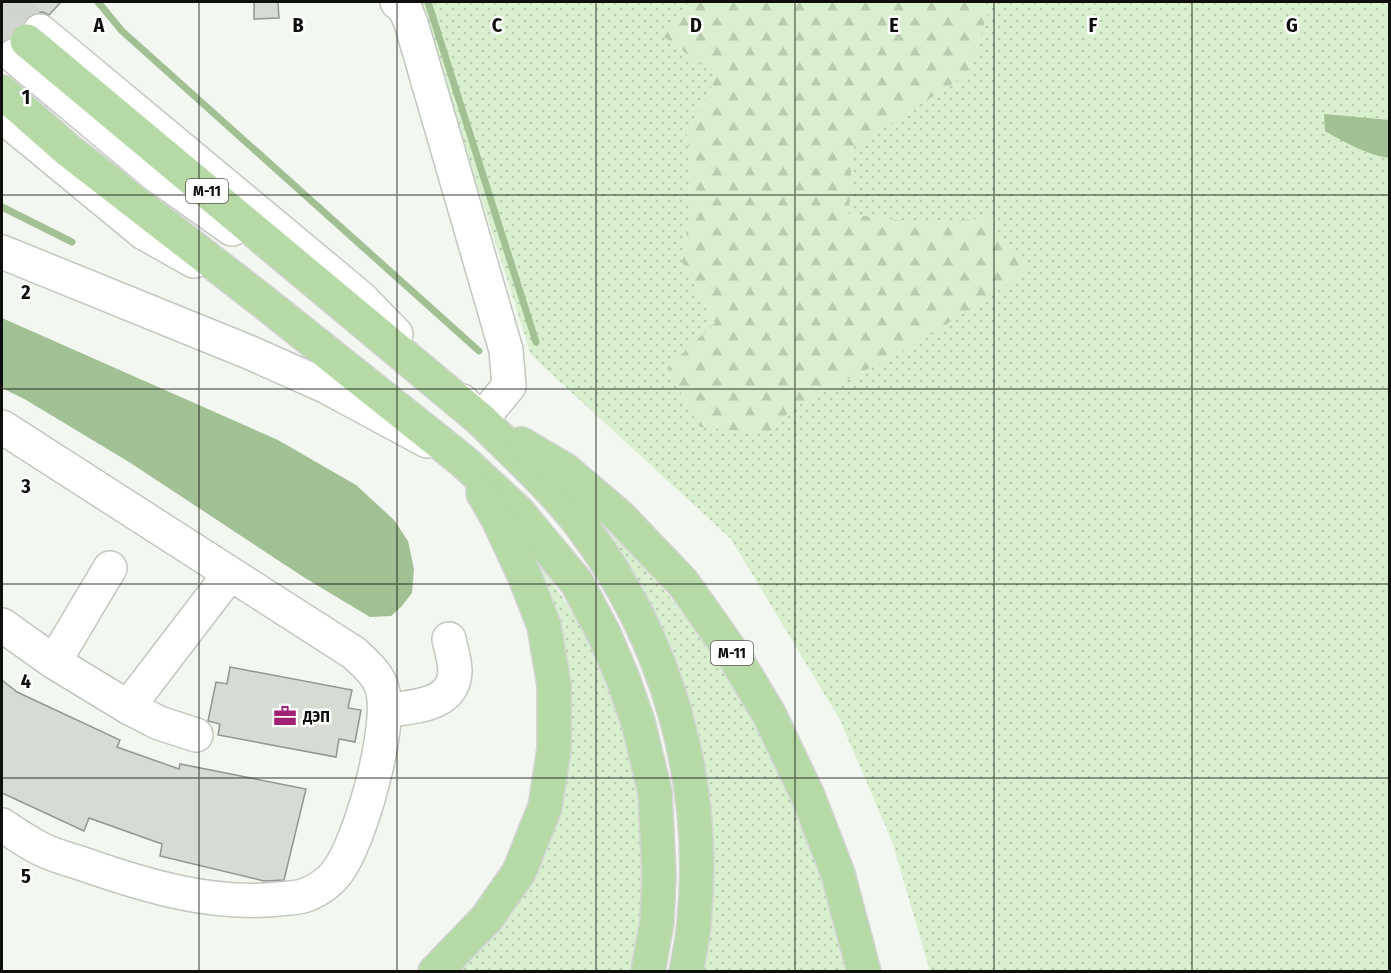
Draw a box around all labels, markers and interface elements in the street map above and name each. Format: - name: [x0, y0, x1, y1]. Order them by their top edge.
- text: A: [93, 13, 106, 37]
- text: B: [292, 13, 304, 37]
- text: C: [492, 13, 503, 37]
- text: D: [690, 13, 702, 37]
- text: E: [889, 13, 899, 37]
- text: F: [1089, 13, 1098, 37]
- text: G: [1286, 13, 1298, 37]
- text: 1: [22, 85, 30, 109]
- road number: М-11: [186, 179, 228, 203]
- text: 2: [20, 280, 31, 304]
- text: 3: [20, 474, 31, 498]
- road number: М-11: [711, 641, 753, 665]
- text: 4: [21, 669, 31, 693]
- office icon: ДЭП: [272, 703, 298, 729]
- place label: ДЭП: [302, 707, 330, 726]
- text: 5: [21, 864, 31, 888]

